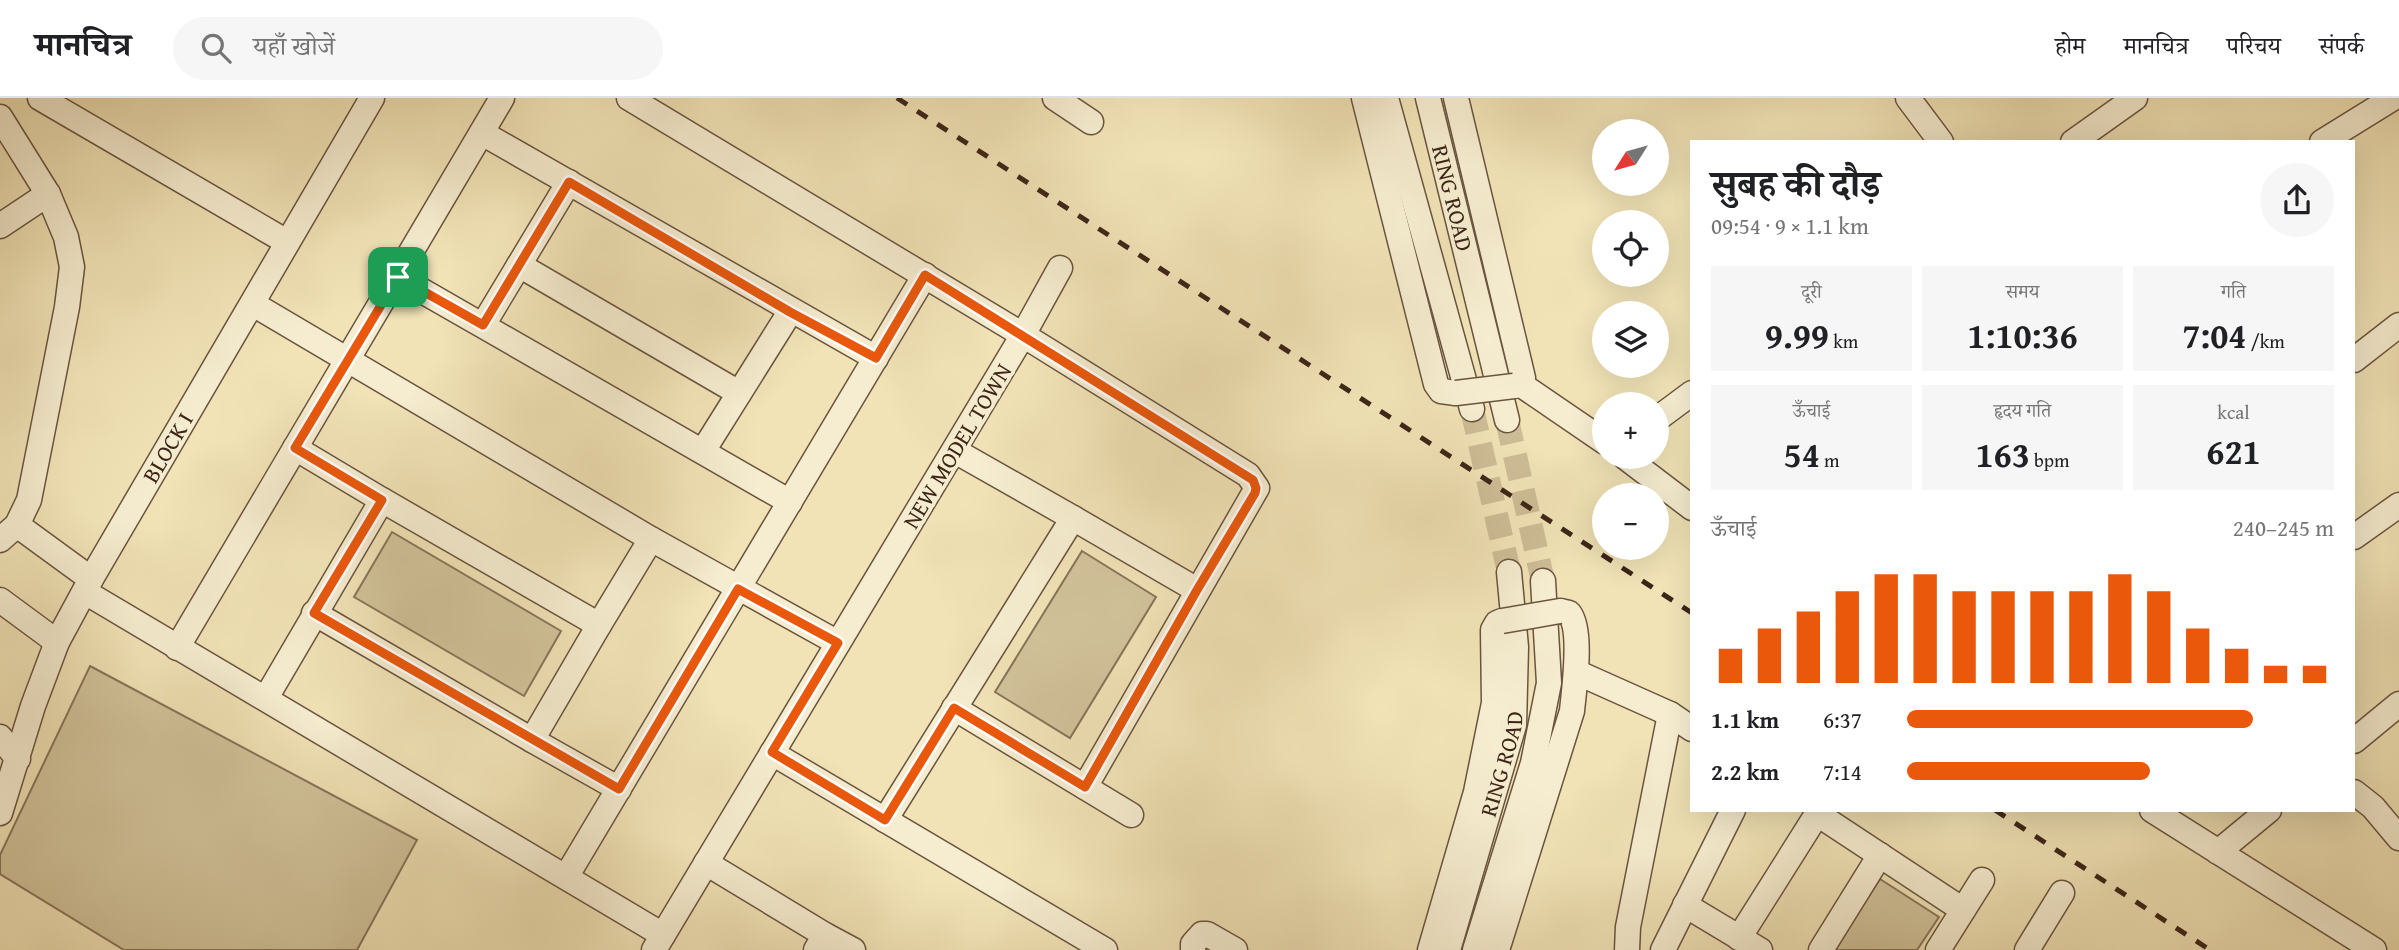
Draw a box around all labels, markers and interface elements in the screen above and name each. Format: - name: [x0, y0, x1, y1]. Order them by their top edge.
- search box: [173, 17, 663, 80]
- text: मानचित्र: [35, 20, 131, 68]
- text: यहाँ खोजें: [253, 26, 335, 65]
- text: होम: [2055, 28, 2085, 63]
- text: मानचित्र: [2123, 28, 2189, 63]
- text: परिचय: [2227, 28, 2281, 63]
- text: संपर्क: [2319, 28, 2364, 63]
- icon: search: [197, 29, 235, 67]
- north arrow: [1592, 119, 1670, 196]
- map controls: [1592, 119, 1669, 560]
- street label: RING ROAD: [1424, 141, 1482, 255]
- text: सुबह की दौड़: [1711, 155, 1880, 211]
- button: share: [2260, 163, 2334, 237]
- text: 09:54 · 9 × 1.1 km: [1711, 209, 1869, 242]
- button: locate: [1592, 210, 1669, 287]
- pin: [368, 247, 428, 307]
- icon: arrive: [379, 258, 417, 296]
- text: दूरी: [1801, 277, 1822, 305]
- text: समय: [2006, 277, 2039, 305]
- text: गति: [2221, 277, 2246, 305]
- button: layers: [1592, 301, 1669, 378]
- text: 9.99: [1765, 310, 1829, 361]
- text: 1:10:36: [1967, 310, 2078, 361]
- text: 7:04: [2182, 310, 2246, 361]
- text: km: [1829, 327, 1858, 355]
- text: /km: [2246, 327, 2285, 355]
- street label: NEW MODEL TOWN: [894, 357, 1019, 535]
- button: +: [1592, 392, 1669, 469]
- text: ऊँचाई: [1793, 396, 1830, 424]
- text: हृदय गति: [1994, 396, 2051, 424]
- text: kcal: [2217, 398, 2250, 426]
- street label: BLOCK I: [134, 406, 201, 489]
- text: 621: [2206, 426, 2261, 477]
- text: 54: [1784, 429, 1820, 480]
- text: 163: [1975, 429, 2030, 480]
- text: m: [1820, 446, 1839, 474]
- text: bpm: [2030, 446, 2070, 474]
- button: −: [1592, 483, 1669, 560]
- text: ऊँचाई: [1711, 511, 1756, 544]
- text: 240–245 m: [2233, 511, 2334, 544]
- text: 1.1 km: [1711, 703, 1779, 736]
- text: 6:37: [1823, 703, 1862, 736]
- street label: RING ROAD: [1471, 711, 1530, 820]
- text: 2.2 km: [1711, 755, 1779, 788]
- text: 7:14: [1823, 755, 1862, 788]

